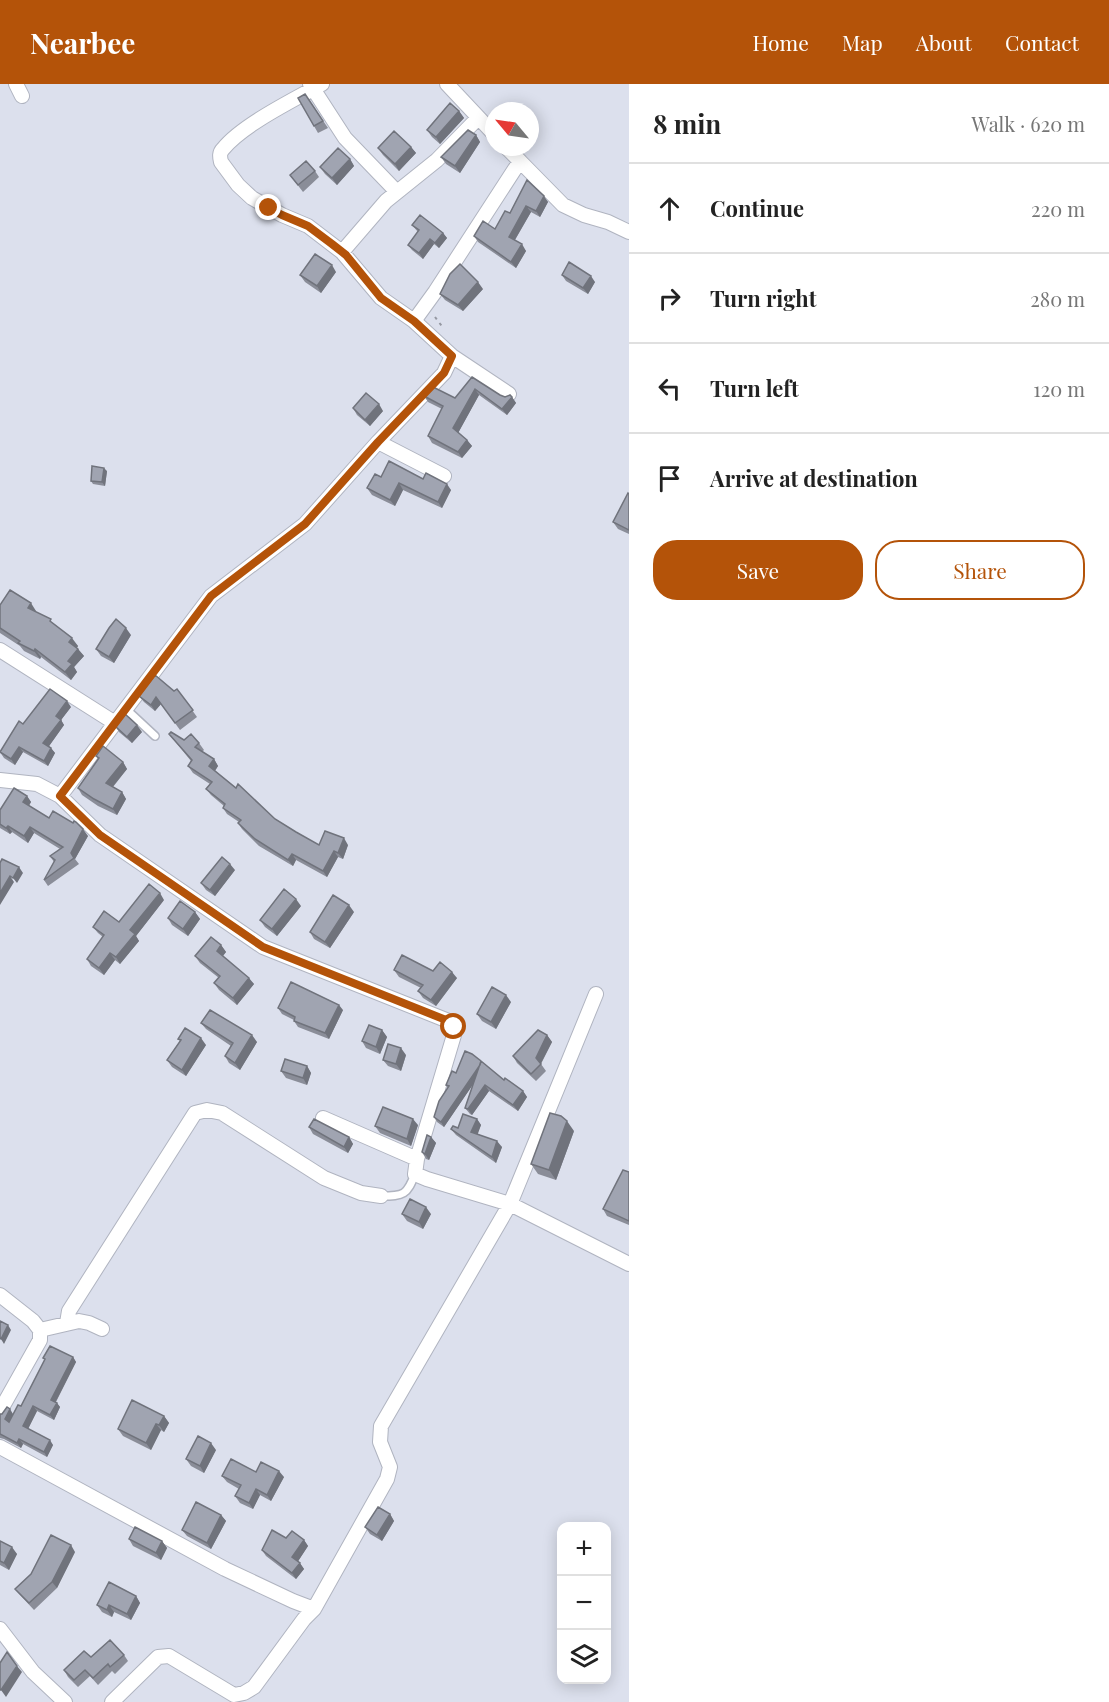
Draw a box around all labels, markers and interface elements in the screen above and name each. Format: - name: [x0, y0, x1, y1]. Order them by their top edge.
- text: Nearbee: [30, 24, 135, 61]
- text: Home: [753, 28, 809, 56]
- text: Map: [842, 28, 883, 56]
- text: About: [916, 28, 972, 56]
- text: Contact: [1005, 28, 1079, 56]
- north arrow: [485, 102, 539, 156]
- text: 8 min: [653, 106, 721, 141]
- text: Walk · 620 m: [972, 110, 1085, 137]
- icon: ahead: [653, 192, 686, 225]
- text: Continue: [710, 193, 804, 223]
- route end: [255, 194, 281, 220]
- text: 220 m: [1031, 195, 1085, 222]
- icon: right: [653, 282, 686, 315]
- text: Turn right: [710, 283, 816, 313]
- text: 280 m: [1030, 285, 1085, 312]
- icon: left: [653, 372, 686, 405]
- text: Turn left: [710, 373, 799, 403]
- text: 120 m: [1033, 375, 1085, 402]
- icon: arrive: [653, 462, 686, 495]
- text: Arrive at destination: [710, 463, 918, 493]
- button: Save: [653, 540, 863, 600]
- button: Share: [875, 540, 1085, 600]
- route start: [440, 1013, 466, 1039]
- map controls: [557, 1522, 611, 1684]
- button: +: [557, 1522, 611, 1576]
- button: −: [557, 1576, 611, 1630]
- button: layers: [557, 1630, 611, 1684]

